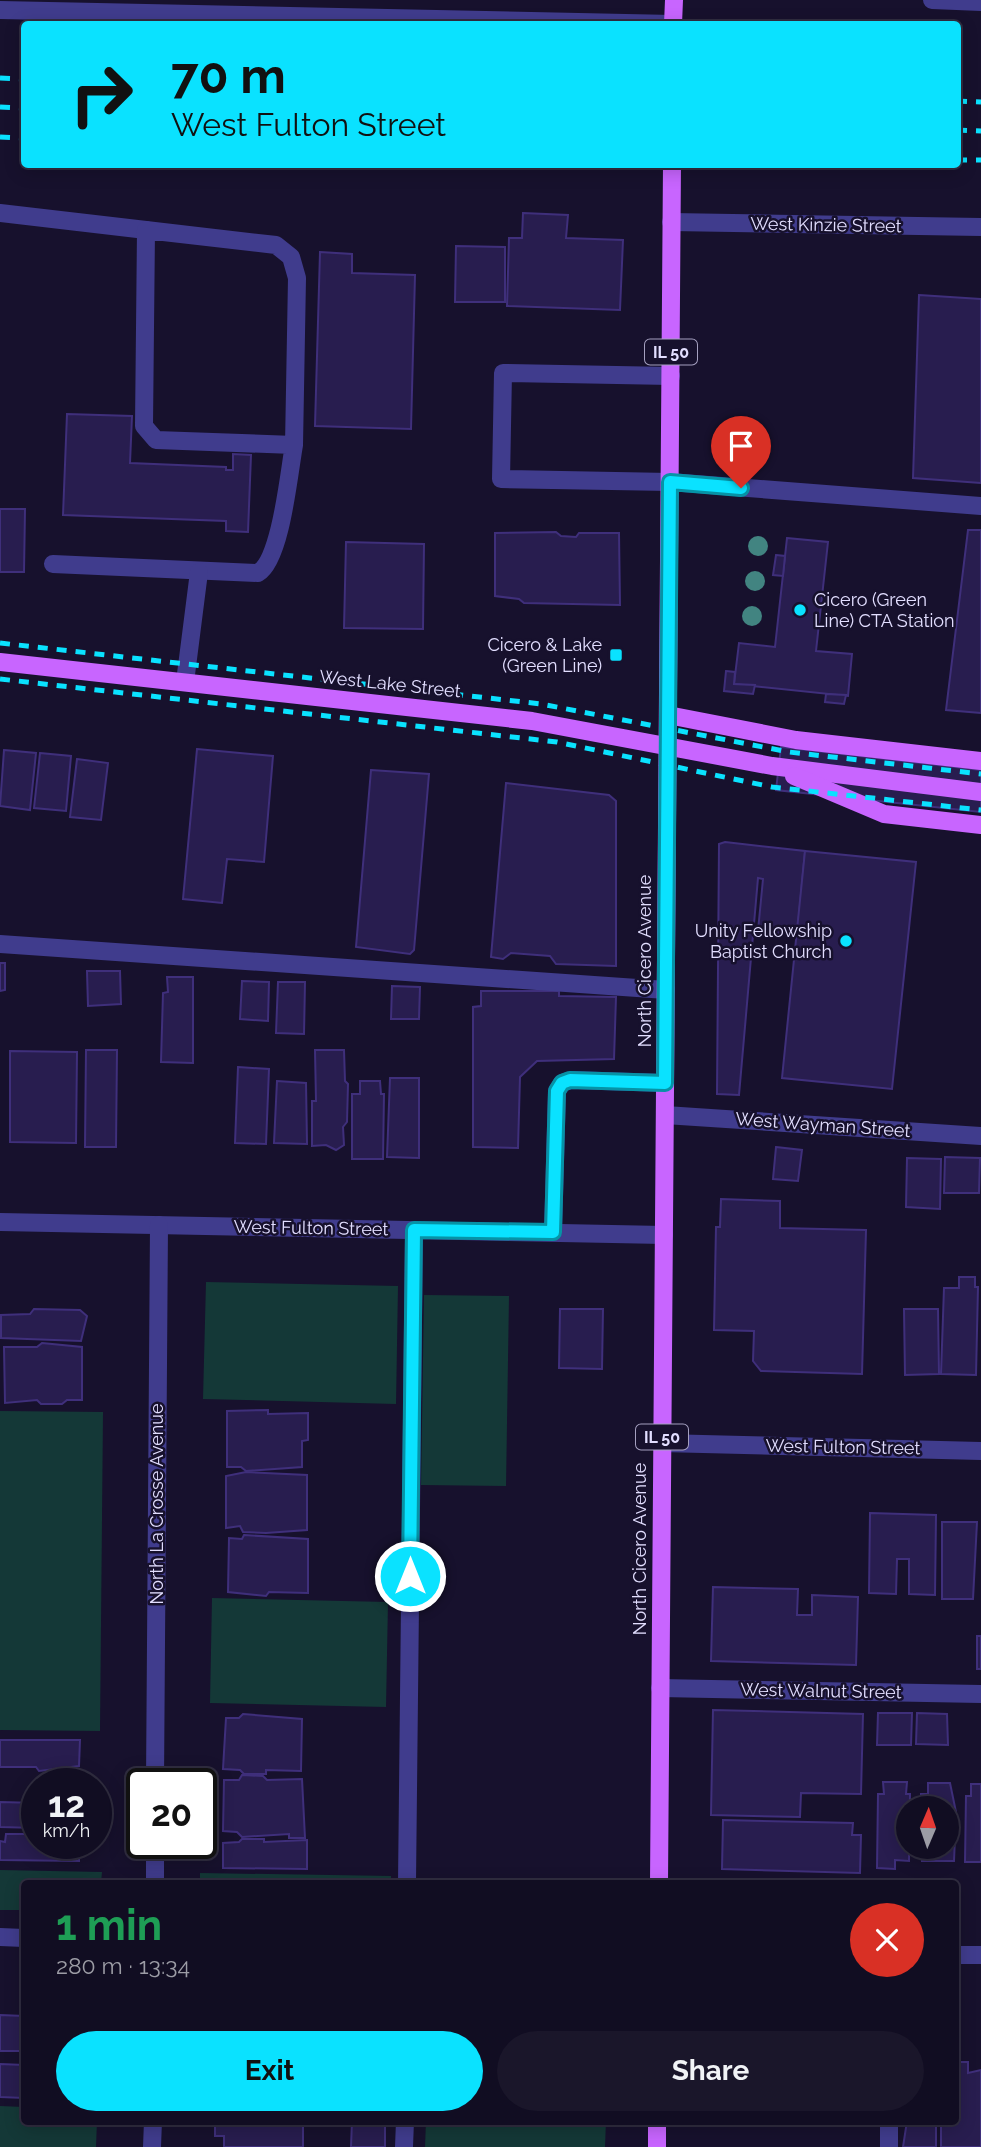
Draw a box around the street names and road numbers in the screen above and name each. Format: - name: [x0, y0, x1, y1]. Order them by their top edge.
- street label: West Kinzie Street: [750, 213, 902, 236]
- road number: IL 50: [645, 340, 697, 364]
- street label: West Lake Street: [318, 666, 462, 701]
- street label: North Cicero Avenue: [634, 874, 655, 1047]
- street label: West Wayman Street: [735, 1108, 911, 1141]
- street label: West Fulton Street: [233, 1216, 389, 1239]
- street label: North La Crosse Avenue: [146, 1403, 167, 1605]
- road number: IL 50: [636, 1424, 688, 1450]
- street label: West Fulton Street: [765, 1435, 921, 1458]
- street label: North Cicero Avenue: [629, 1462, 650, 1635]
- street label: West Walnut Street: [740, 1679, 902, 1702]

